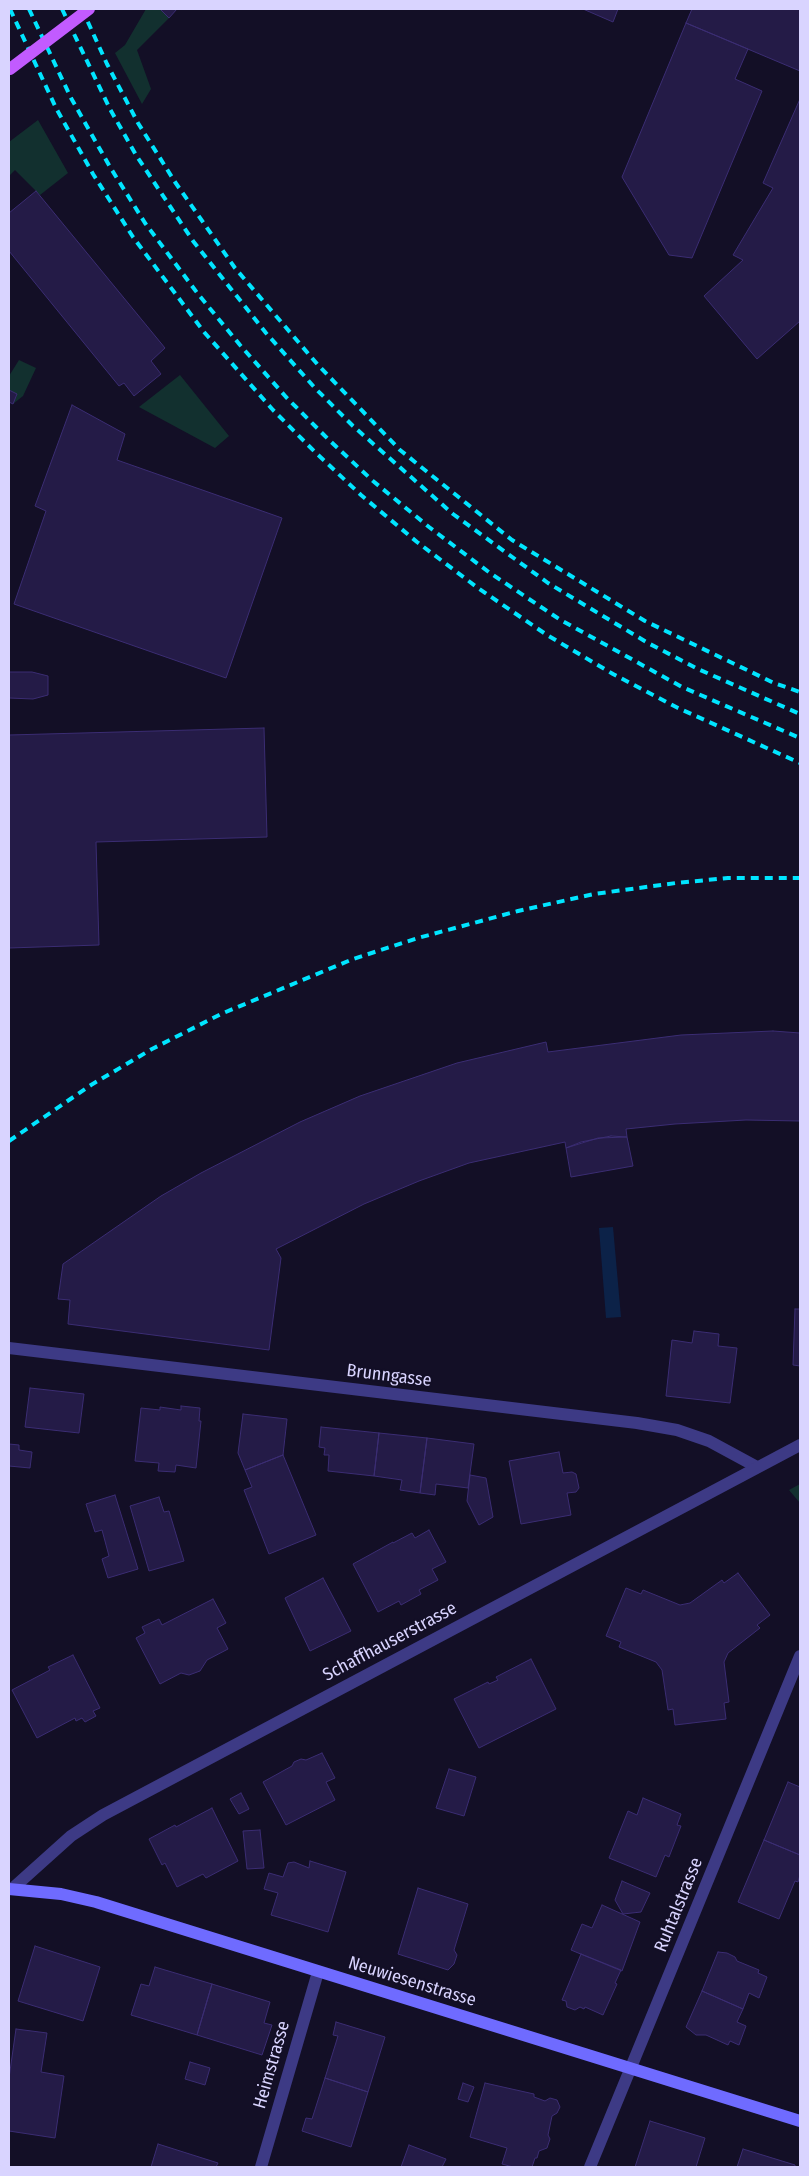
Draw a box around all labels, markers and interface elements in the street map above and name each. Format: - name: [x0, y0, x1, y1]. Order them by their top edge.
- street label: Brunngasse: [345, 1360, 433, 1392]
- street label: Schaffhauserstrasse: [319, 1598, 461, 1686]
- street label: Ruhtalstrasse: [650, 1855, 708, 1955]
- street label: Neuwiesenstrasse: [345, 1952, 479, 2012]
- street label: Heimstrasse: [249, 2019, 295, 2111]

